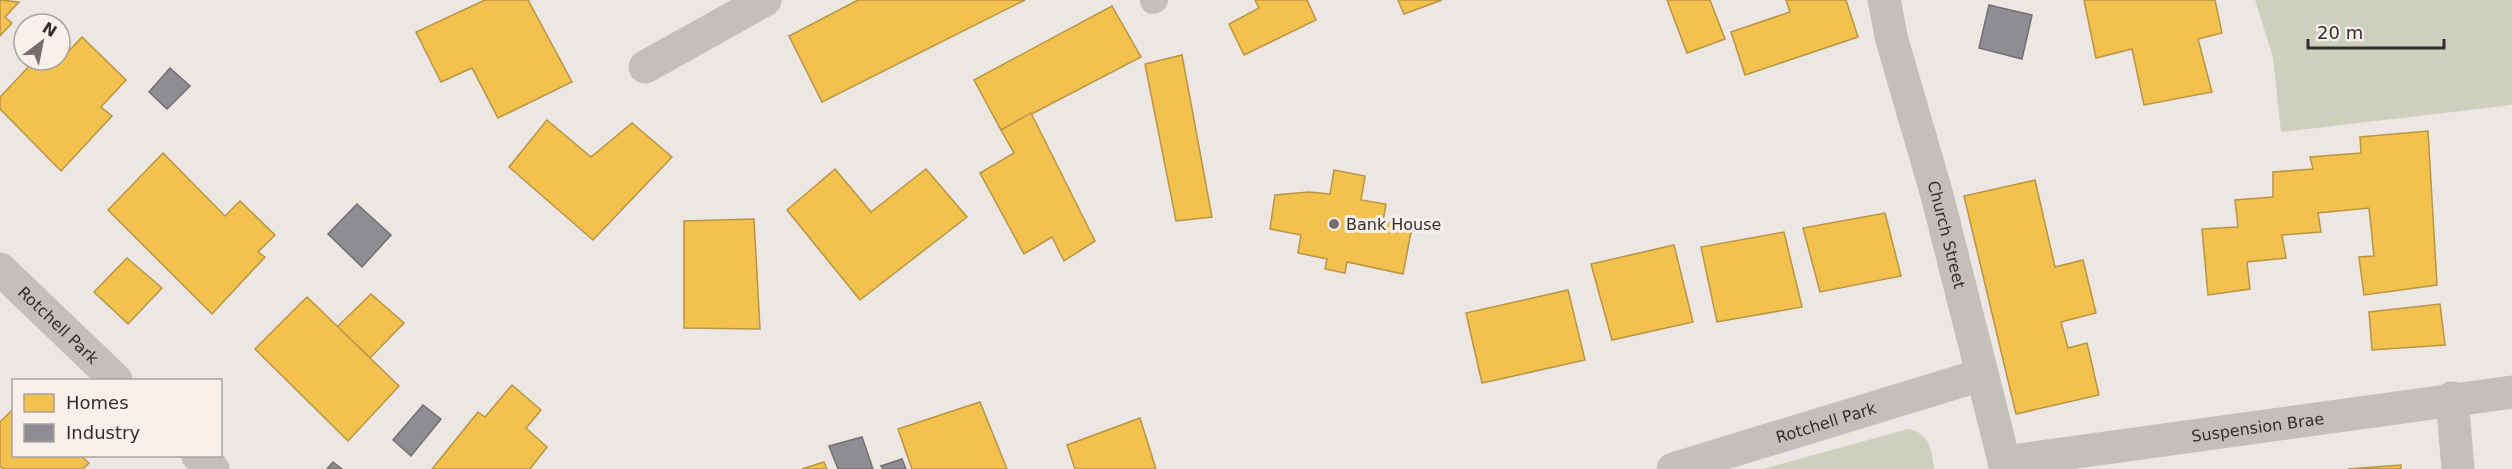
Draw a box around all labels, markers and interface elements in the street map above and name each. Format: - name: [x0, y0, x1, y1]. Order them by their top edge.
- north arrow: [12, 12, 72, 72]
- scale bar: [2308, 12, 2444, 50]
- text: N: [39, 18, 60, 41]
- text: 20 m: [2317, 22, 2363, 43]
- street label: Church Street: [1923, 179, 1969, 291]
- place label: Bank House: [1346, 215, 1441, 234]
- marker: Bank House: [1327, 217, 1341, 231]
- street label: Rotchell Park: [14, 283, 103, 369]
- legend: [12, 379, 222, 457]
- text: Homes: [66, 392, 129, 413]
- street label: Rotchell Park: [1774, 398, 1879, 447]
- street label: Suspension Brae: [2190, 409, 2325, 446]
- text: Industry: [66, 422, 140, 443]

